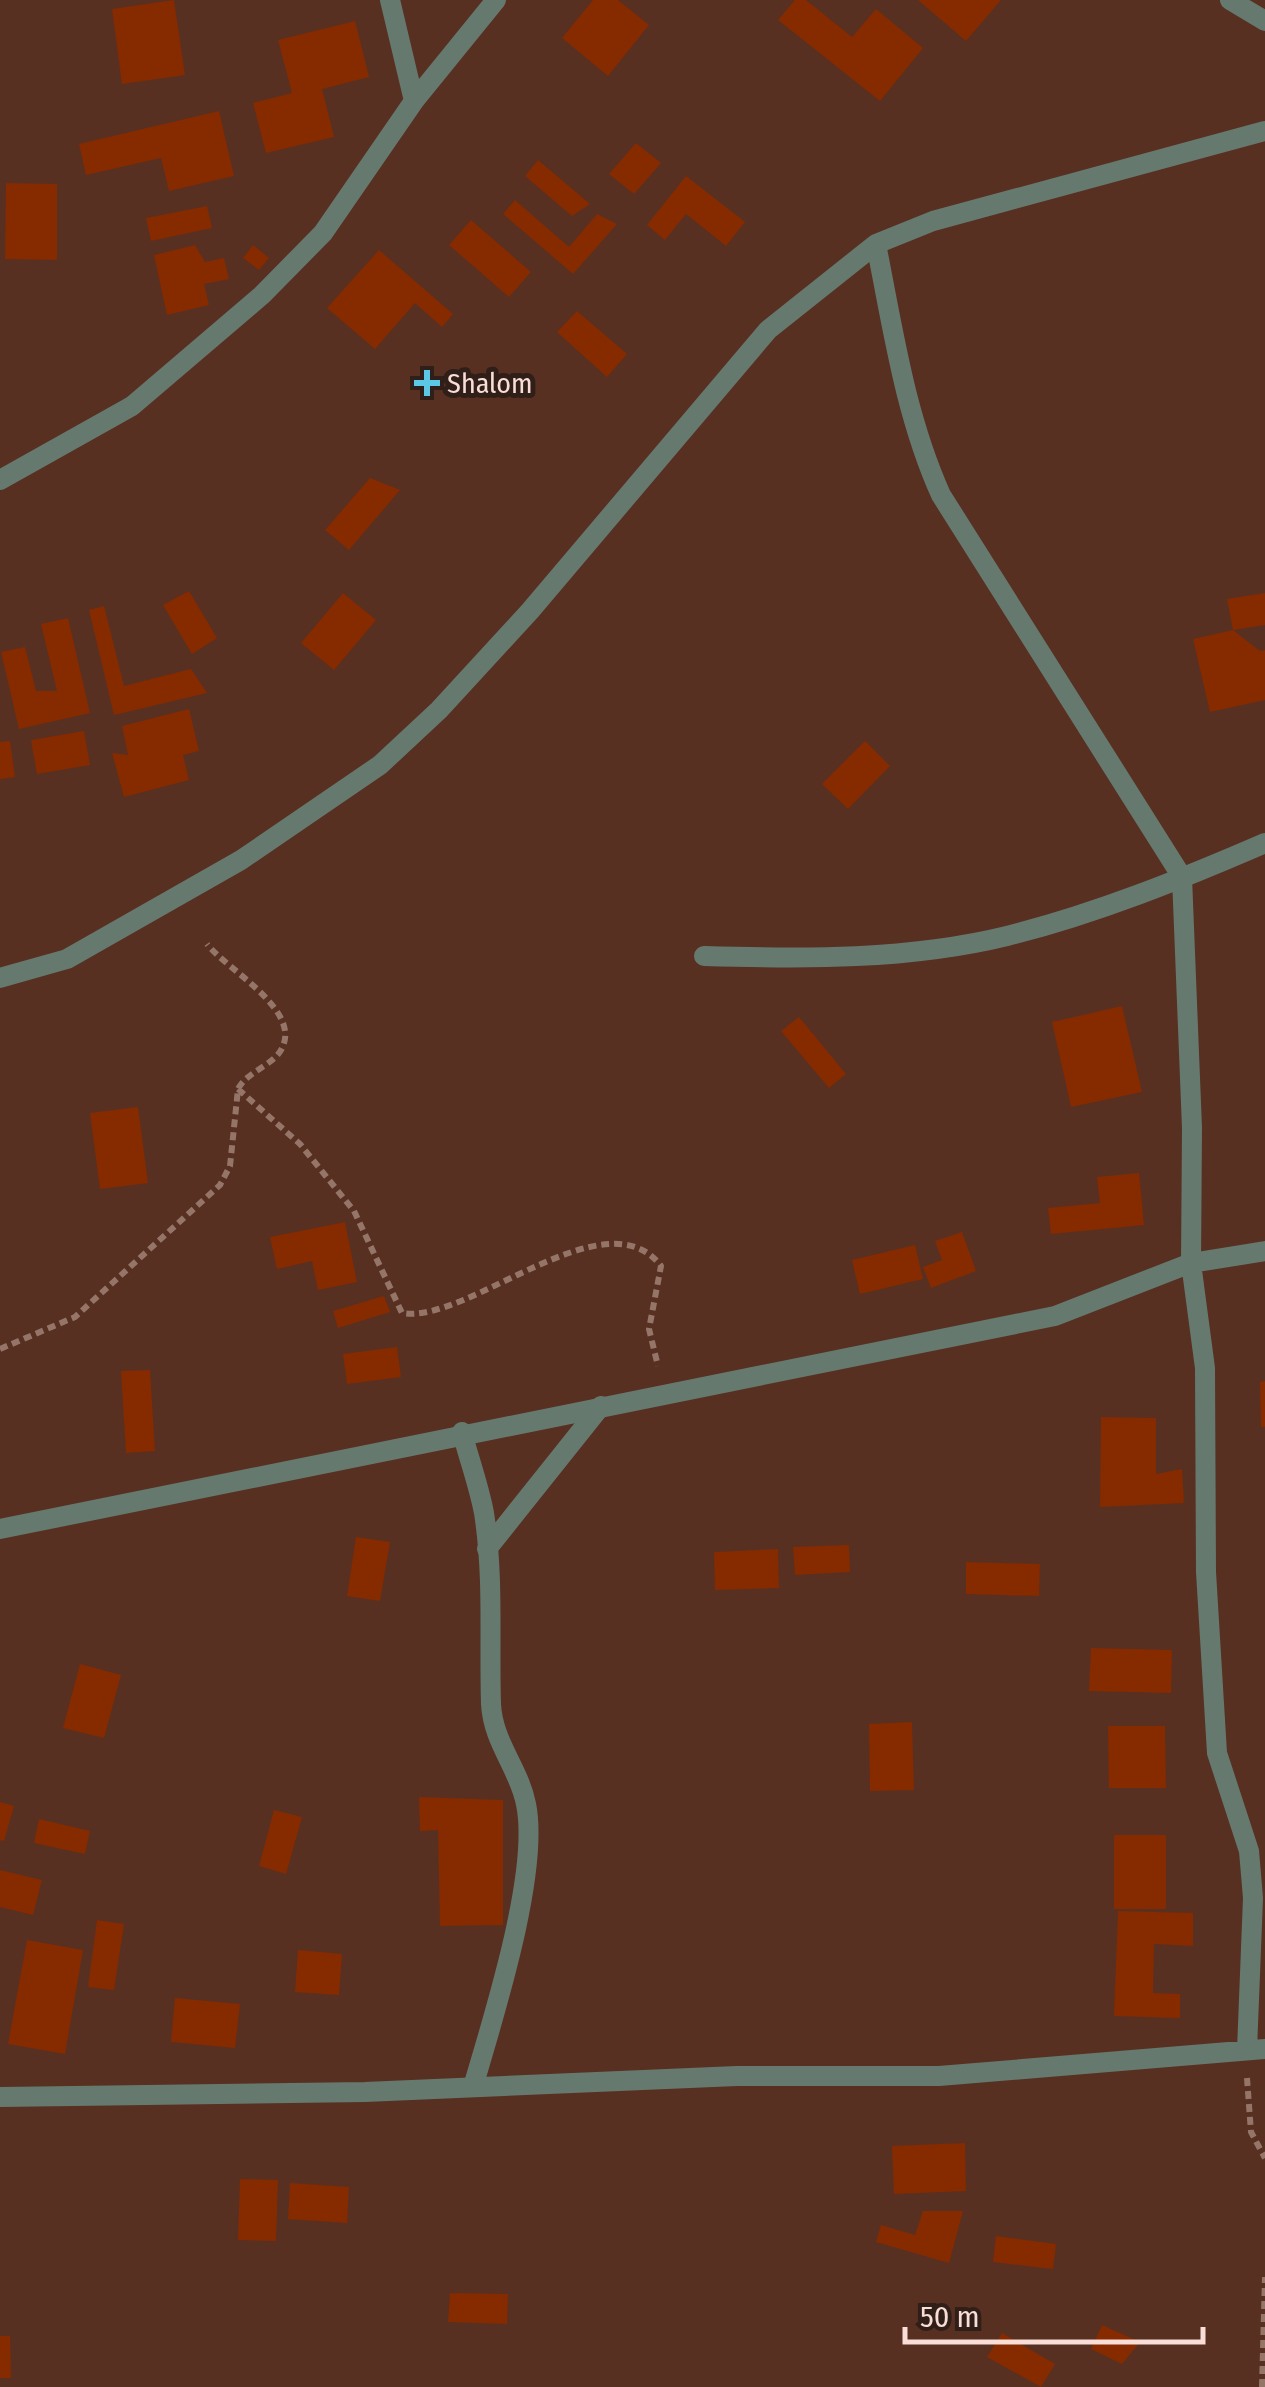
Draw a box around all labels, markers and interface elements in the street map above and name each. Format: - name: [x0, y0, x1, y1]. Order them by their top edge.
- place label: Shalom: [447, 367, 533, 400]
- marker: Shalom: [416, 372, 438, 394]
- scale bar: [905, 2282, 1202, 2344]
- text: 50 m: [920, 2299, 980, 2335]

